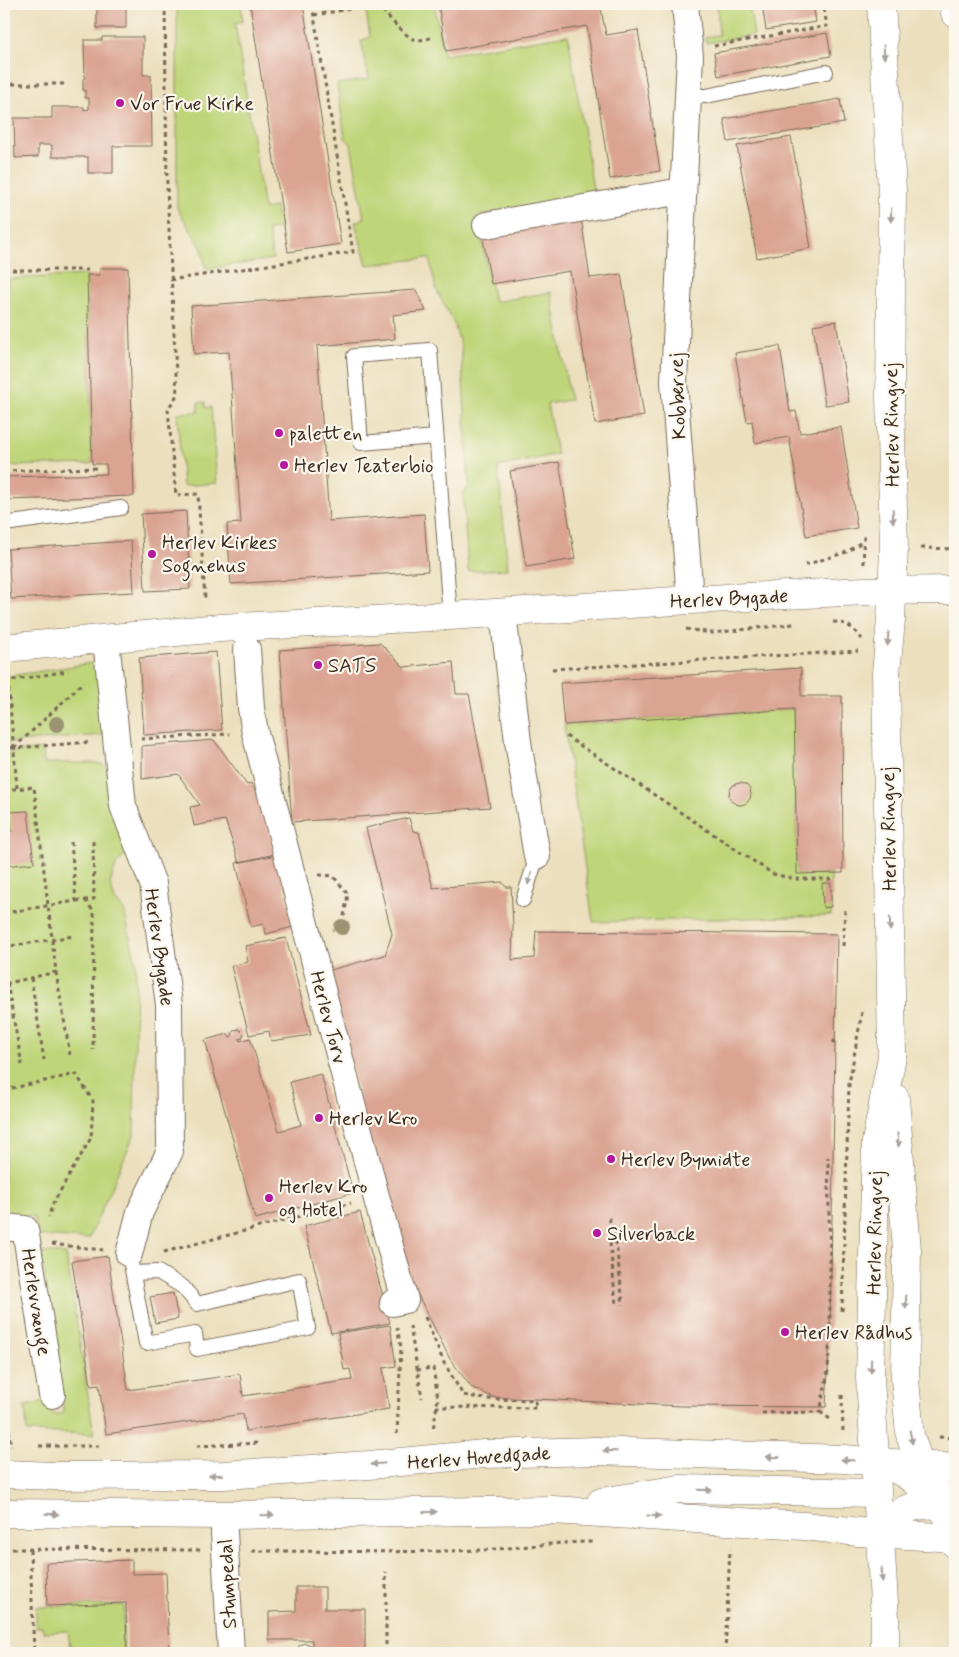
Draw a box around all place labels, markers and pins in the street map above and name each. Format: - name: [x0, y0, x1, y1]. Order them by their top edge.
- place label: Vor Frue Kirke: [130, 91, 254, 118]
- marker: Vor Frue Kirke: [114, 97, 126, 109]
- place label: paletten: [289, 421, 362, 448]
- marker: paletten: [273, 427, 285, 439]
- place label: Herlev Teaterbio: [294, 453, 434, 480]
- marker: Herlev Teaterbio: [278, 459, 290, 471]
- place label: Herlev Kirkes Sognehus: [162, 530, 277, 582]
- marker: Herlev Kirkes Sognehus: [146, 548, 158, 560]
- place label: SATS: [328, 653, 376, 680]
- marker: SATS: [312, 659, 324, 671]
- place label: Herlev Kro: [329, 1106, 418, 1133]
- marker: Herlev Kro: [313, 1112, 325, 1124]
- place label: Herlev Bymidte: [621, 1147, 750, 1174]
- marker: Herlev Bymidte: [605, 1153, 617, 1165]
- place label: Herlev Kro og Hotel: [279, 1174, 368, 1224]
- marker: Herlev Kro og Hotel: [263, 1192, 275, 1204]
- place label: Silverback: [607, 1221, 695, 1248]
- marker: Silverback: [591, 1227, 603, 1239]
- place label: Herlev Rådhus: [795, 1320, 913, 1347]
- marker: Herlev Rådhus: [779, 1326, 791, 1338]

